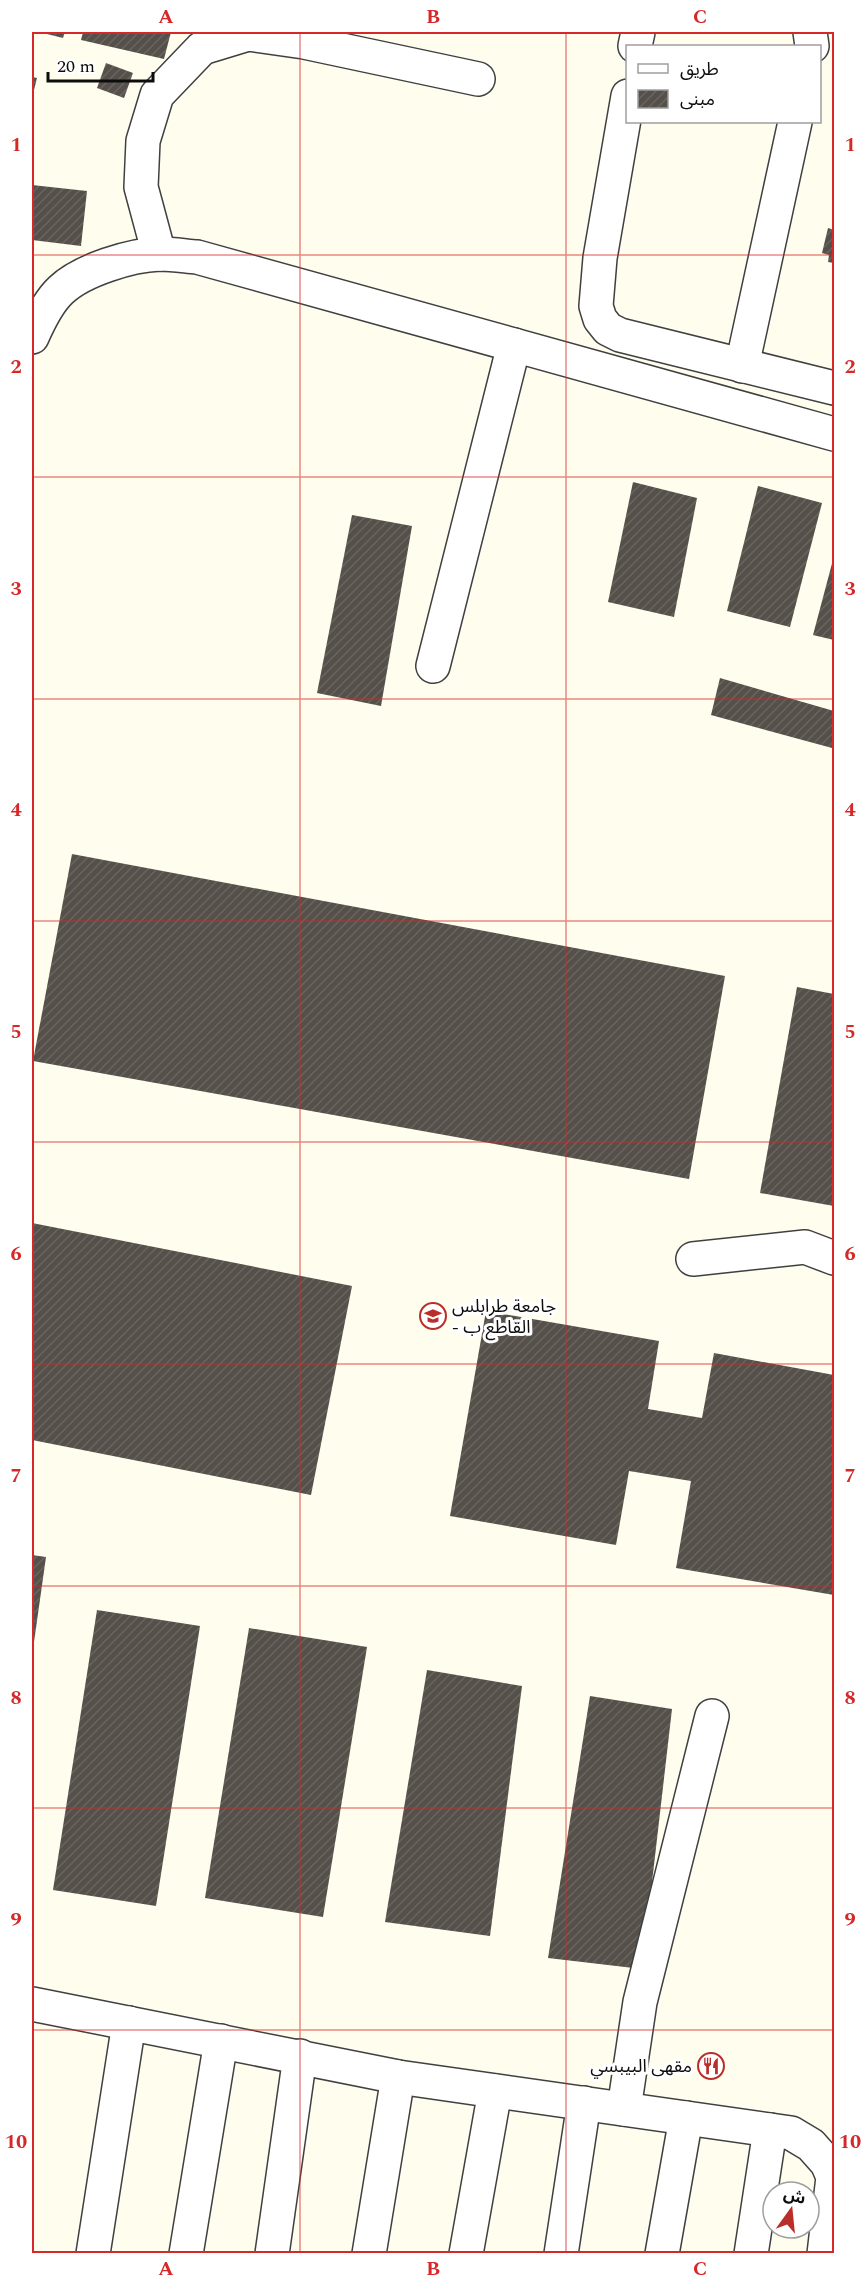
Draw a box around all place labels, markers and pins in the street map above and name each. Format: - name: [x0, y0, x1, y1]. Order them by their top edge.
- place label: جامعة طرابلس - القاطع ب: [452, 1293, 556, 1341]
- school or university icon: جامعة طرابلس - القاطع ب: [418, 1301, 448, 1331]
- restaurant icon: مقهى البيبسي: [696, 2051, 726, 2081]
- place label: مقهى البيبسي: [590, 2053, 692, 2080]

